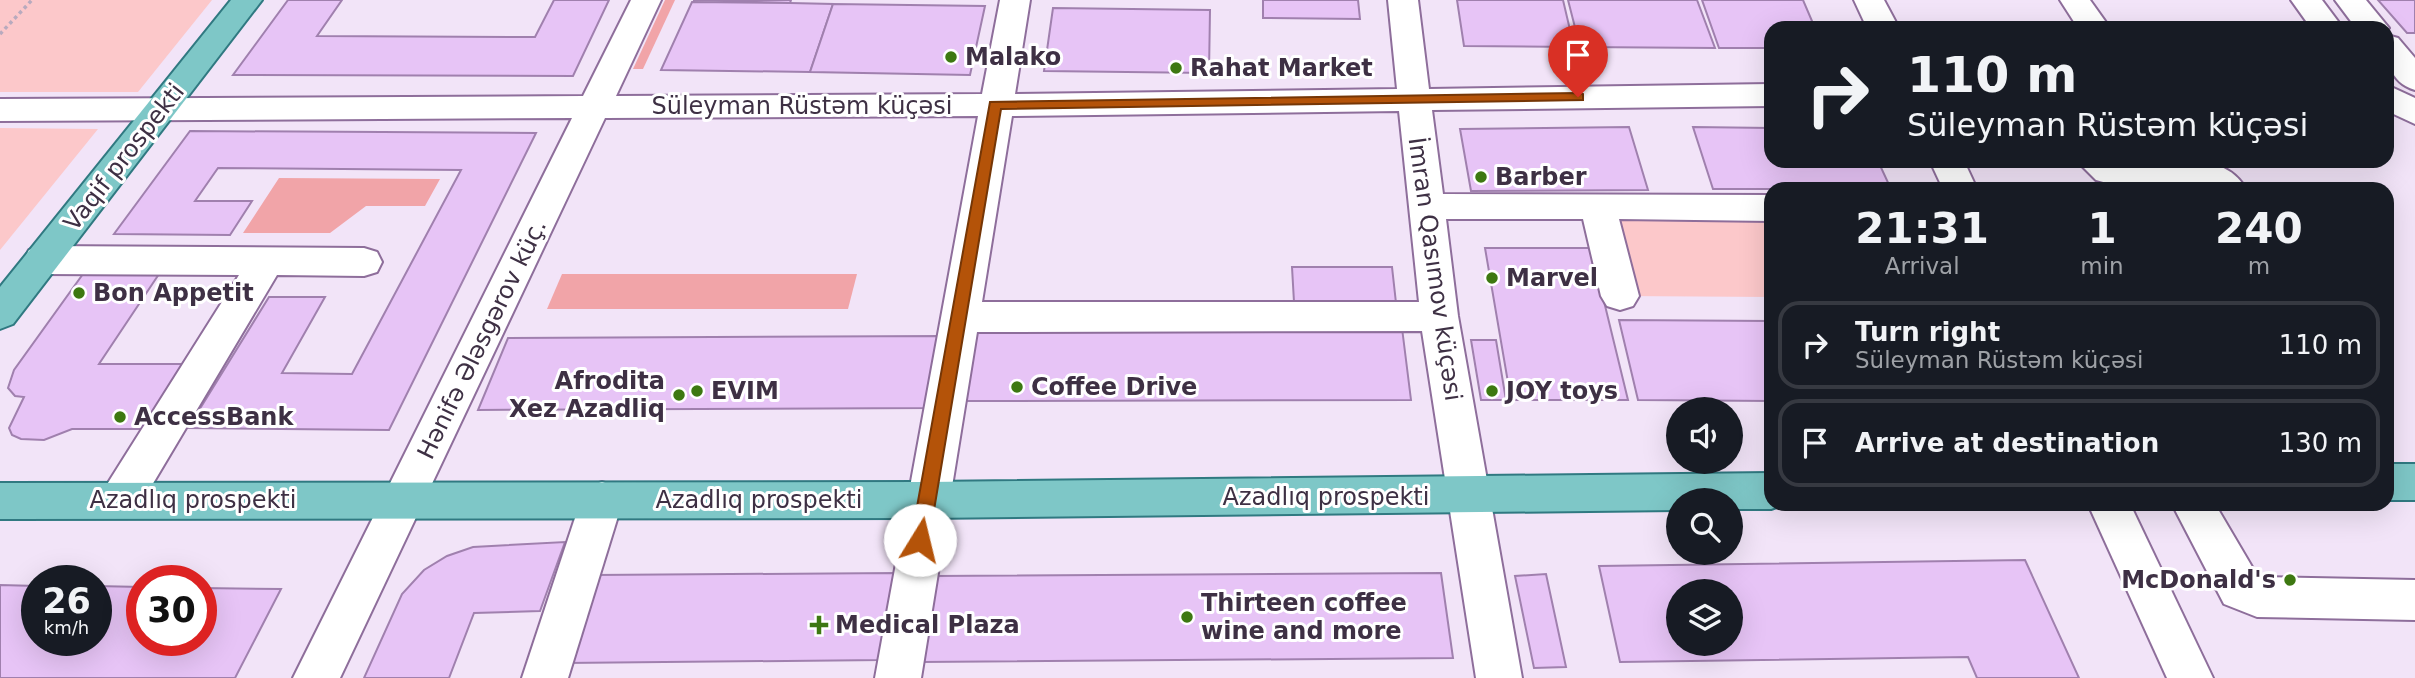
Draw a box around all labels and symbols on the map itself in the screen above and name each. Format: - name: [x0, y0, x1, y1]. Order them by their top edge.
- pin: [1548, 25, 1608, 97]
- place label: Malako: [965, 43, 1061, 71]
- marker: Malako: [943, 49, 959, 65]
- place label: Rahat Market: [1190, 54, 1373, 82]
- marker: Rahat Market: [1168, 60, 1184, 76]
- street label: Vaqif prospekti: [58, 78, 190, 236]
- street label: Süleyman Rüstəm küçəsi: [651, 92, 953, 120]
- street label: İmran Qasımov küçəsi: [1403, 135, 1468, 403]
- place label: Barber: [1495, 163, 1587, 191]
- marker: Barber: [1473, 169, 1489, 185]
- street label: Hənifə Ələsgərov küç.: [412, 214, 552, 464]
- place label: Marvel: [1506, 264, 1598, 292]
- marker: Marvel: [1484, 270, 1500, 286]
- place label: Bon Appetit: [93, 279, 254, 307]
- marker: Bon Appetit: [71, 285, 87, 301]
- place label: Afrodita Xez Azadliq: [509, 367, 665, 423]
- place label: Coffee Drive: [1031, 373, 1197, 401]
- place label: EVIM: [711, 377, 779, 405]
- place label: JOY toys: [1504, 377, 1618, 405]
- marker: Coffee Drive: [1009, 379, 1025, 395]
- marker: EVIM: [689, 383, 705, 399]
- marker: JOY toys: [1484, 383, 1500, 399]
- marker: Afrodita Xez Azadliq: [671, 387, 687, 403]
- place label: AccessBank: [134, 403, 294, 431]
- marker: AccessBank: [112, 409, 128, 425]
- street label: Azadlıq prospekti: [1223, 483, 1429, 511]
- street label: Azadlıq prospekti: [90, 486, 296, 514]
- street label: Azadlıq prospekti: [656, 486, 862, 514]
- position arrow: [883, 503, 957, 577]
- speed limit sign: 30: [126, 565, 217, 656]
- place label: McDonald's: [2121, 566, 2276, 594]
- marker: McDonald's: [2282, 572, 2298, 588]
- place label: Thirteen coffee wine and more: [1201, 589, 1407, 645]
- marker: Thirteen coffee wine and more: [1179, 609, 1195, 625]
- place label: Medical Plaza: [835, 611, 1020, 639]
- marker: Medical Plaza: [809, 615, 829, 635]

